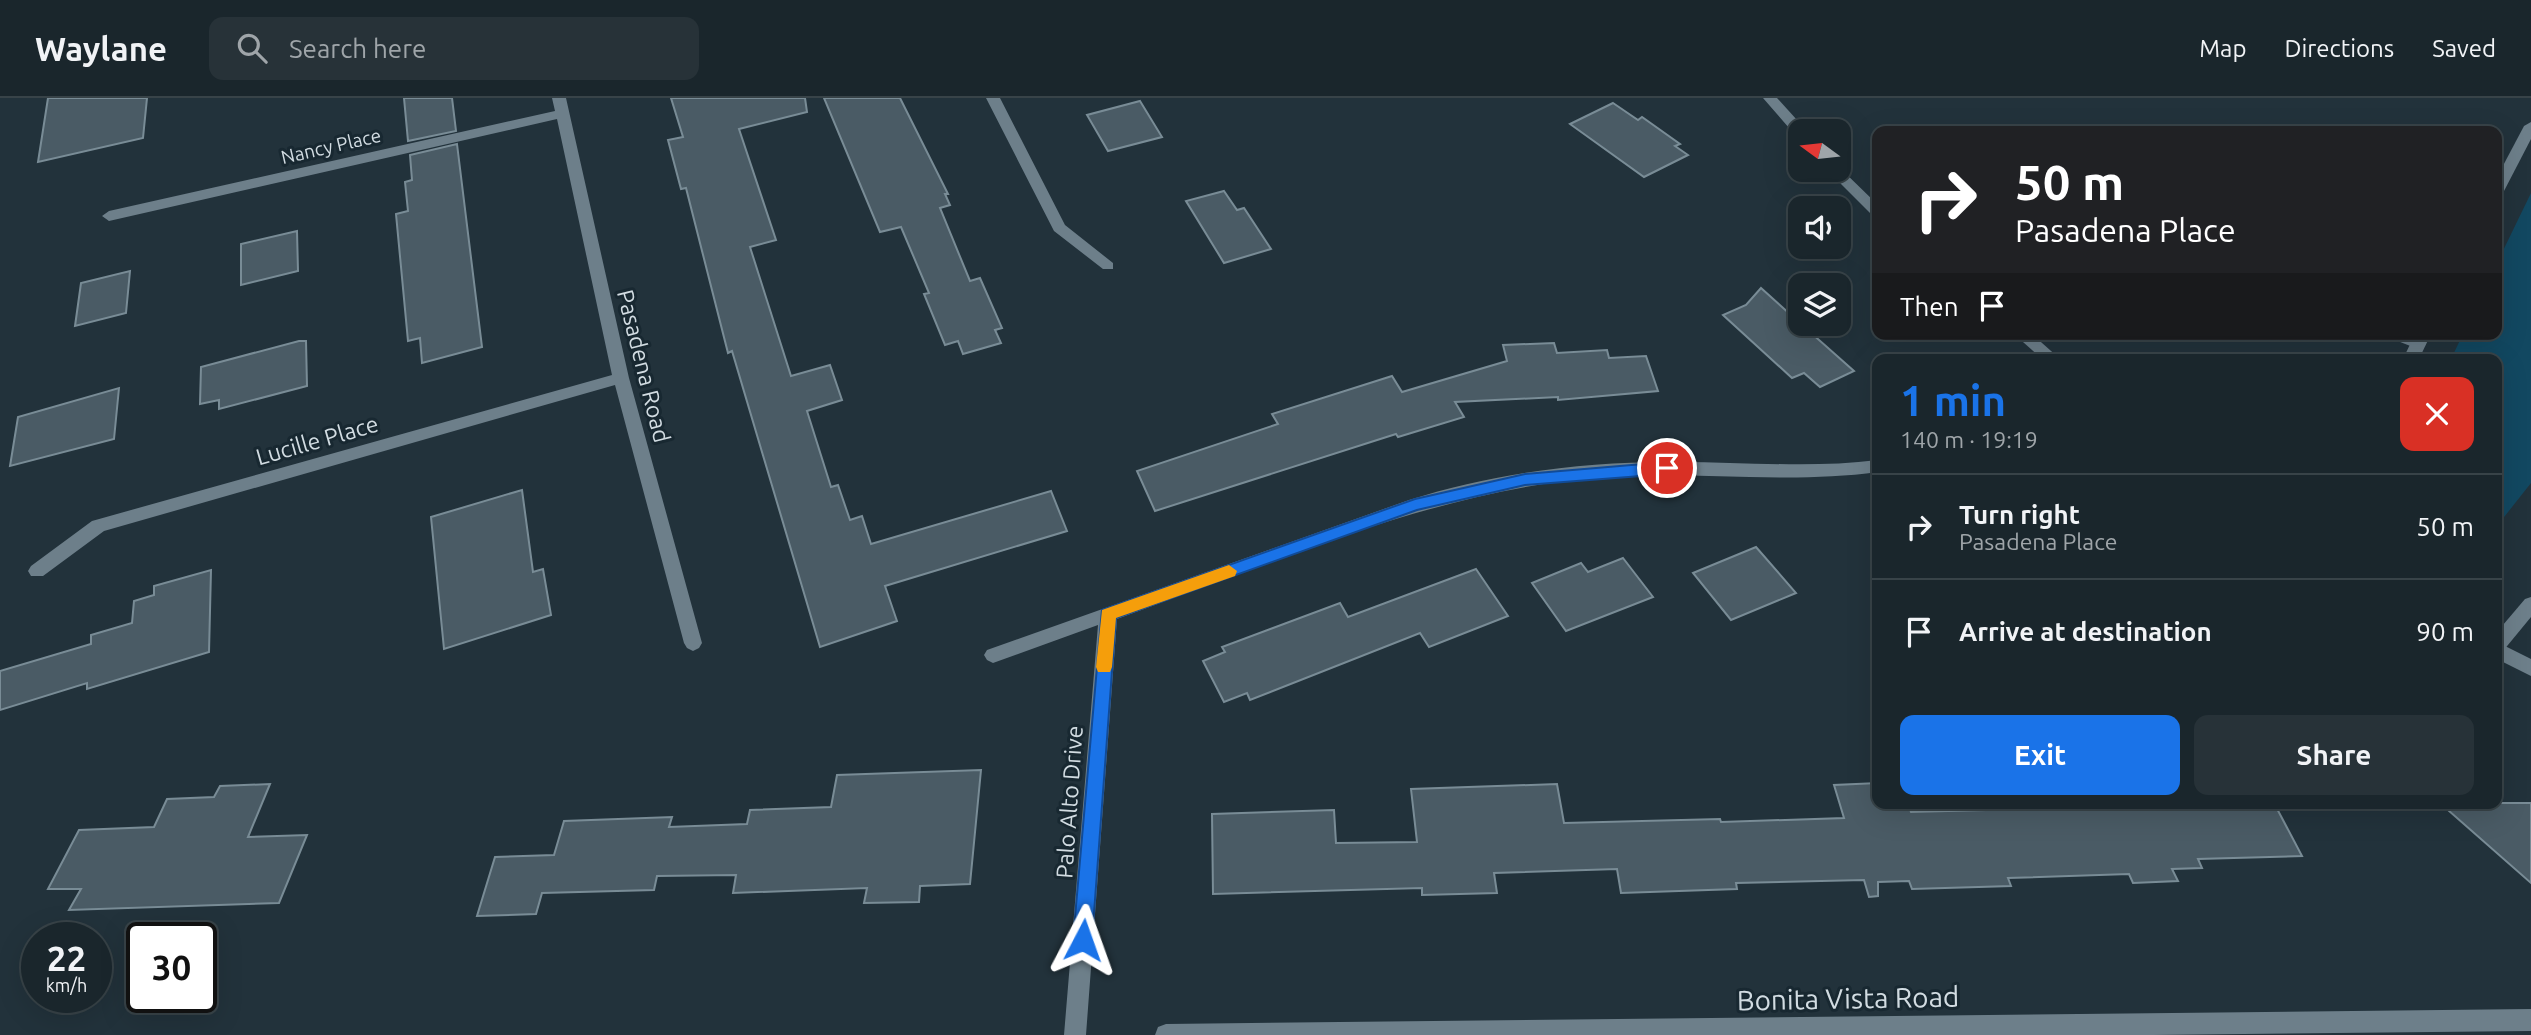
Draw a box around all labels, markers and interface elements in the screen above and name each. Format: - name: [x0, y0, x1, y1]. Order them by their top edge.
- search box: [209, 17, 699, 80]
- icon: search: [233, 29, 271, 67]
- text: Waylane: [35, 30, 167, 67]
- text: Search here: [289, 34, 426, 63]
- text: Map: [2199, 35, 2246, 62]
- text: Directions: [2284, 35, 2394, 62]
- text: Saved: [2432, 35, 2496, 62]
- north arrow: [1788, 119, 1852, 182]
- map controls: [1788, 119, 1851, 336]
- street label: Nancy Place: [279, 124, 383, 168]
- icon: right: [1900, 154, 1991, 245]
- text: 50 m: [2015, 154, 2124, 209]
- button: sound: [1788, 196, 1851, 259]
- text: Pasadena Place: [2015, 212, 2236, 248]
- button: layers: [1788, 273, 1851, 336]
- street label: Pasadena Road: [613, 287, 675, 445]
- icon: arrive: [1973, 287, 2011, 325]
- text: Then: [1900, 292, 1959, 321]
- text: 1 min: [1900, 377, 2006, 424]
- button: close: [2400, 377, 2474, 451]
- street label: Lucille Place: [253, 411, 381, 469]
- text: 140 m · 19:19: [1900, 427, 2038, 452]
- pin: [1637, 438, 1697, 498]
- icon: arrive: [1648, 449, 1686, 487]
- text: Turn right: [1959, 500, 2080, 529]
- icon: right: [1900, 508, 1938, 546]
- text: 50 m: [2416, 512, 2474, 541]
- text: Pasadena Place: [1959, 529, 2118, 554]
- icon: arrive: [1900, 613, 1938, 651]
- text: Arrive at destination: [1959, 617, 2212, 646]
- text: 90 m: [2416, 617, 2474, 646]
- button: Exit: [1900, 715, 2180, 795]
- button: Share: [2194, 715, 2474, 795]
- street label: Palo Alto Drive: [1051, 725, 1087, 879]
- position arrow: [1046, 903, 1120, 977]
- speed limit sign: 30: [126, 922, 217, 1013]
- text: 22: [47, 938, 86, 978]
- text: km/h: [46, 975, 87, 995]
- street label: Bonita Vista Road: [1736, 981, 1960, 1015]

